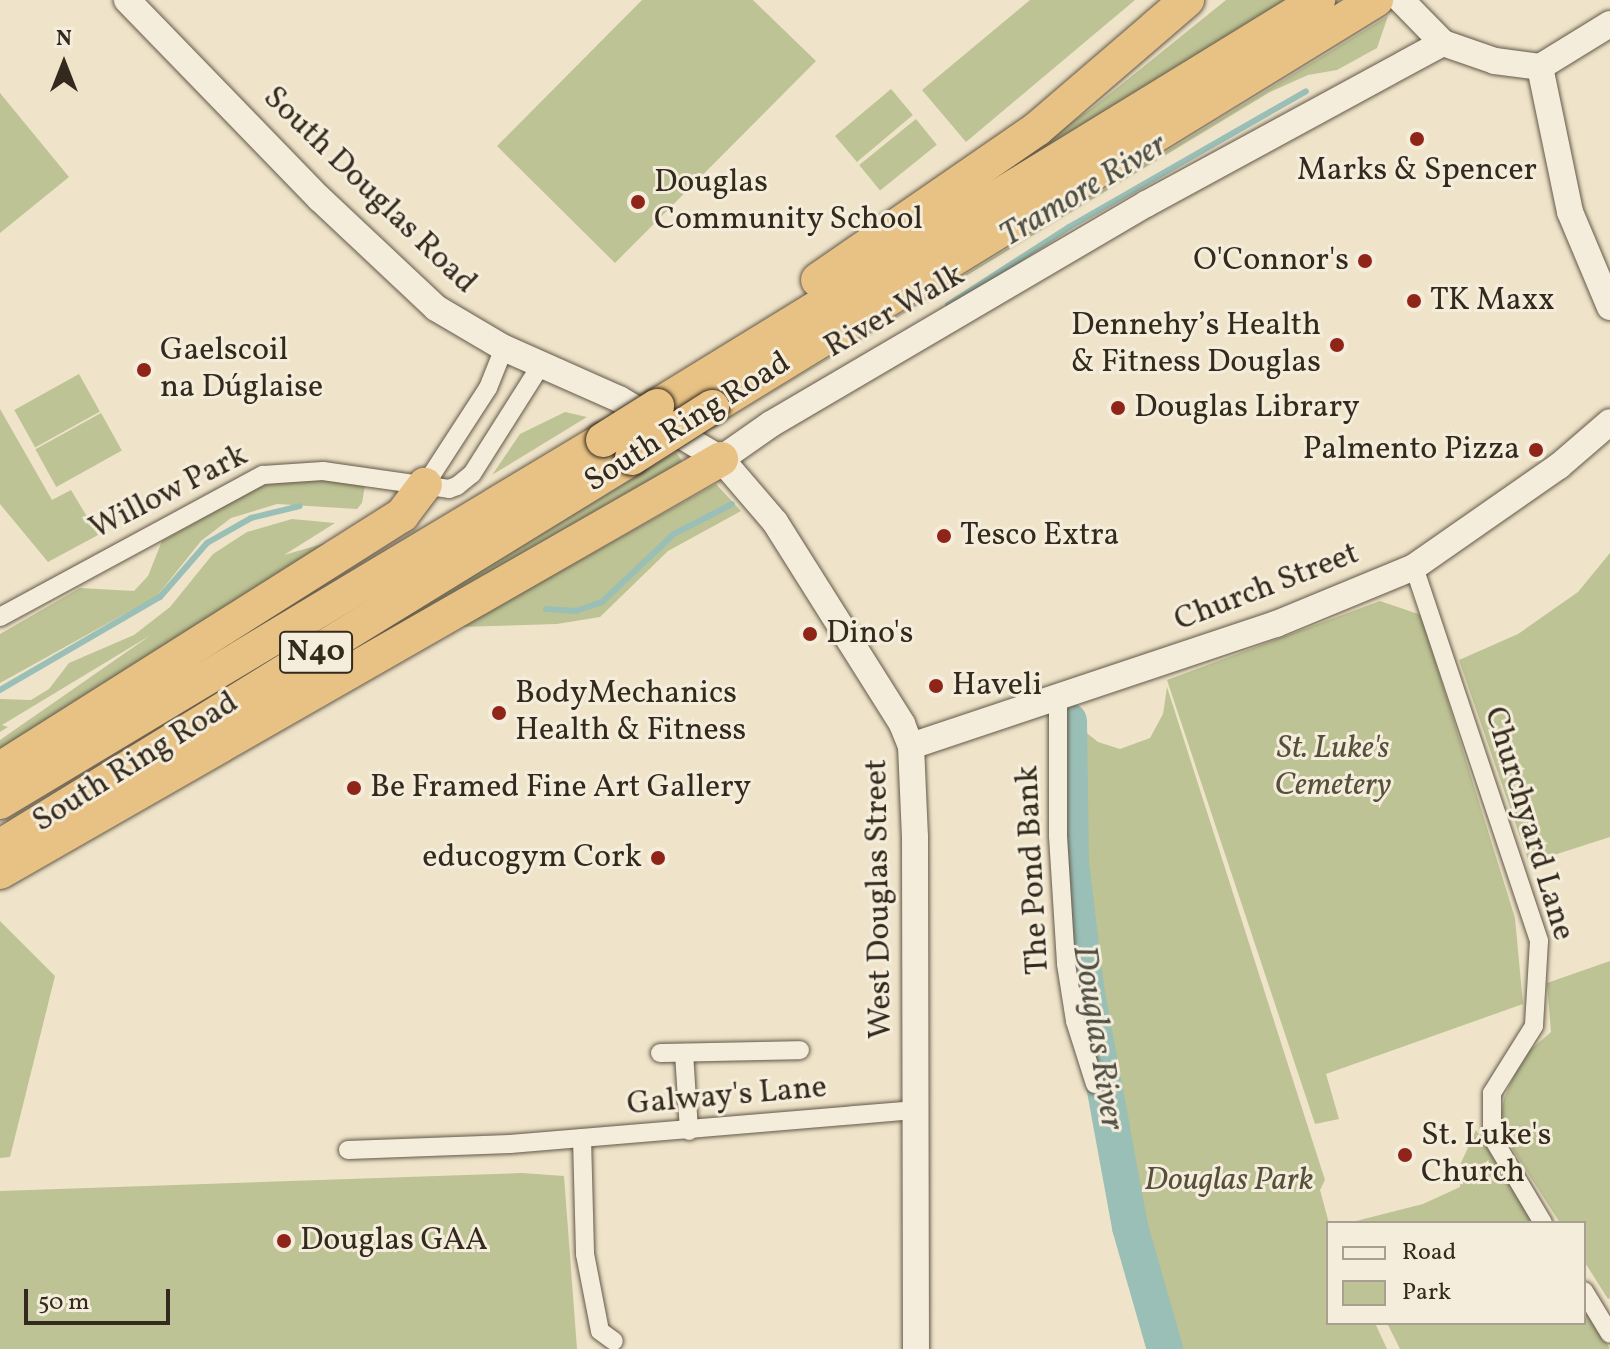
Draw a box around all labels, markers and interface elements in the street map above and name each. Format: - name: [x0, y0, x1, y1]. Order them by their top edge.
- north arrow: [24, 24, 104, 104]
- text: N: [56, 24, 72, 55]
- street label: South Douglas Road: [254, 79, 484, 303]
- water label: Tramore River: [993, 125, 1175, 257]
- marker: Marks & Spencer: [1408, 130, 1426, 148]
- place label: Marks & Spencer: [1297, 152, 1537, 190]
- place label: Douglas Community School: [654, 165, 924, 240]
- marker: Douglas Community School: [629, 193, 647, 211]
- place label: O'Connor's: [1193, 242, 1349, 280]
- marker: O'Connor's: [1356, 252, 1374, 270]
- street label: River Walk: [818, 256, 972, 368]
- place label: TK Maxx: [1430, 282, 1555, 320]
- marker: TK Maxx: [1405, 292, 1423, 310]
- place label: Dennehy’s Health & Fitness Douglas: [1071, 308, 1321, 383]
- place label: Gaelscoil na Dúglaise: [160, 333, 323, 408]
- marker: Dennehy’s Health & Fitness Douglas: [1328, 336, 1346, 354]
- street label: South Ring Road: [578, 344, 798, 502]
- marker: Gaelscoil na Dúglaise: [135, 361, 153, 379]
- place label: Douglas Library: [1134, 389, 1360, 427]
- marker: Douglas Library: [1109, 399, 1127, 417]
- place label: Palmento Pizza: [1303, 431, 1520, 469]
- street label: Willow Park: [83, 437, 255, 549]
- marker: Palmento Pizza: [1527, 441, 1545, 459]
- place label: Tesco Extra: [960, 517, 1120, 555]
- marker: Tesco Extra: [935, 527, 953, 545]
- street label: Church Street: [1169, 535, 1365, 641]
- place label: Dino's: [826, 615, 914, 653]
- marker: Dino's: [801, 625, 819, 643]
- road number: N40: [278, 626, 354, 678]
- place label: Haveli: [952, 667, 1042, 705]
- place label: BodyMechanics Health & Fitness: [515, 676, 746, 751]
- marker: Haveli: [927, 677, 945, 695]
- street label: South Ring Road: [26, 684, 246, 842]
- street label: Churchyard Lane: [1474, 703, 1582, 945]
- marker: BodyMechanics Health & Fitness: [490, 704, 508, 722]
- park label: St. Luke's Cemetery: [1275, 731, 1391, 806]
- street label: West Douglas Street: [858, 759, 902, 1039]
- street label: The Pond Bank: [1009, 764, 1059, 976]
- place label: Be Framed Fine Art Gallery: [370, 769, 751, 807]
- marker: Be Framed Fine Art Gallery: [345, 779, 363, 797]
- place label: educogym Cork: [422, 839, 642, 877]
- marker: educogym Cork: [649, 849, 667, 867]
- water label: Douglas River: [1062, 943, 1132, 1133]
- street label: Galway's Lane: [625, 1069, 829, 1125]
- place label: St. Luke's Church: [1421, 1118, 1551, 1193]
- marker: St. Luke's Church: [1396, 1146, 1414, 1164]
- park label: Douglas Park: [1144, 1162, 1314, 1200]
- legend: [1326, 1221, 1586, 1325]
- place label: Douglas GAA: [300, 1222, 488, 1260]
- marker: Douglas GAA: [275, 1232, 293, 1250]
- text: Road: [1402, 1236, 1456, 1270]
- scale bar: [28, 1273, 174, 1323]
- text: Park: [1402, 1276, 1451, 1310]
- text: 50 m: [38, 1286, 90, 1320]

